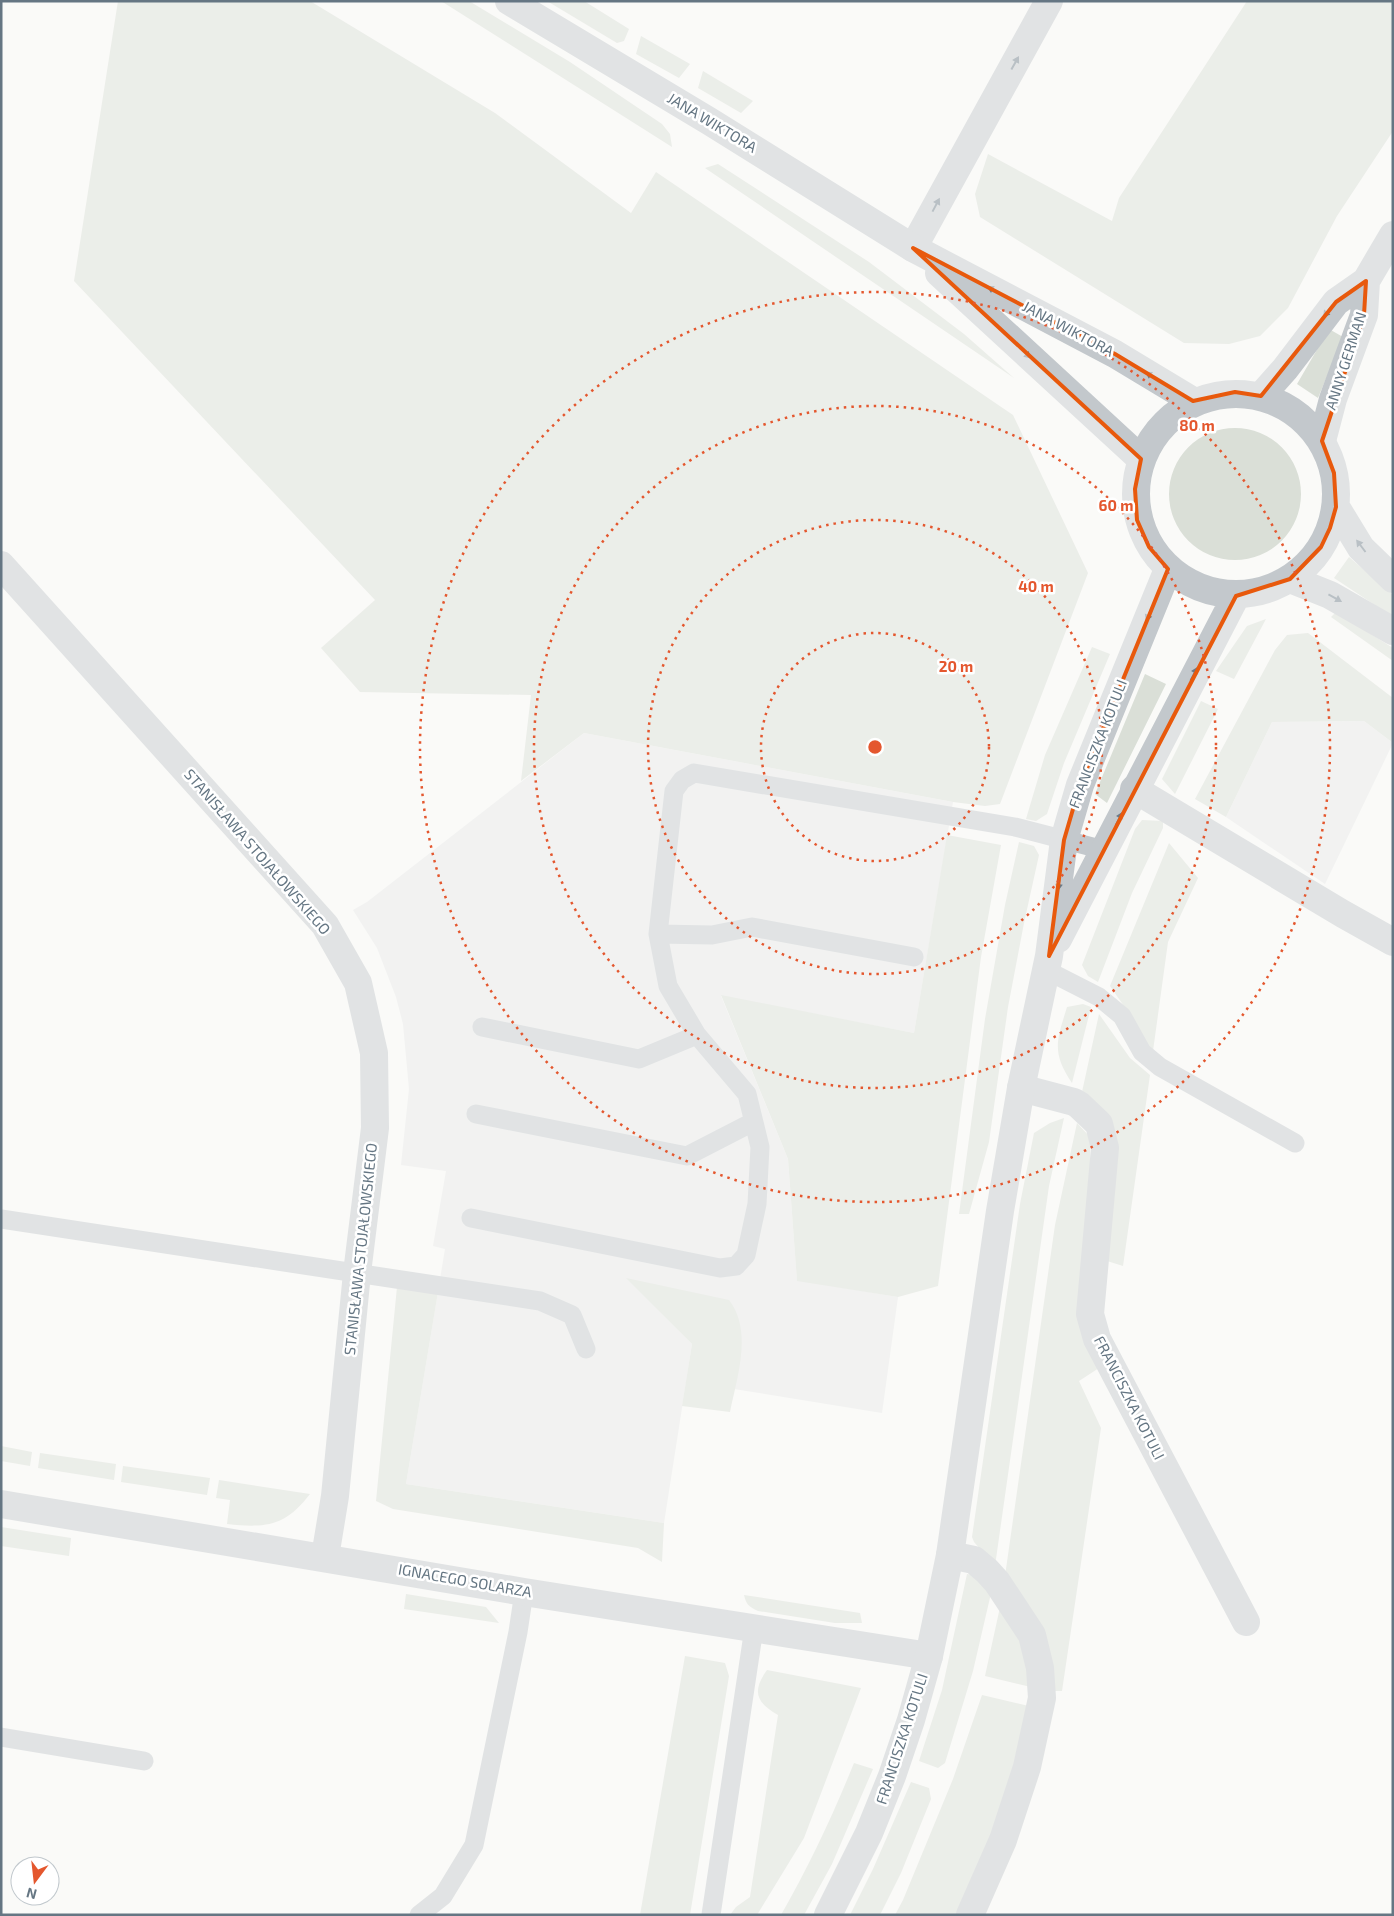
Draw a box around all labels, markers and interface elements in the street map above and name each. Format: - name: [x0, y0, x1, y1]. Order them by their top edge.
- one-way arrow: [1010, 56, 1019, 69]
- street label: JANA WIKTORA: [664, 88, 761, 156]
- one-way arrow: [932, 198, 940, 212]
- one-way arrow: [986, 286, 1001, 294]
- street label: JANA WIKTORA: [1020, 296, 1118, 360]
- one-way arrow: [1323, 304, 1334, 317]
- street label: ANNY GERMAN: [1321, 309, 1369, 412]
- one-way arrow: [1019, 347, 1031, 359]
- one-way arrow: [1145, 372, 1158, 381]
- text: 80 m: [1179, 416, 1215, 434]
- text: 60 m: [1099, 496, 1133, 514]
- one-way arrow: [1356, 539, 1366, 553]
- text: 40 m: [1018, 577, 1054, 595]
- one-way arrow: [1328, 594, 1343, 602]
- one-way arrow: [1145, 607, 1153, 621]
- text: 20 m: [939, 657, 973, 675]
- one-way arrow: [1190, 667, 1198, 682]
- street label: FRANCISZKA KOTULI: [1064, 677, 1130, 811]
- centre of rings: [866, 738, 884, 756]
- street label: STANISŁAWA STOJAŁOWSKIEGO: [181, 765, 335, 938]
- one-way arrow: [1115, 812, 1123, 826]
- one-way arrow: [1055, 875, 1063, 891]
- street label: STANISŁAWA STOJAŁOWSKIEGO: [340, 1142, 380, 1356]
- street label: FRANCISZKA KOTULI: [1091, 1333, 1169, 1462]
- street label: IGNACEGO SOLARZA: [397, 1559, 534, 1601]
- street label: FRANCISZKA KOTULI: [871, 1671, 931, 1806]
- north arrow: [10, 1856, 60, 1906]
- text: N: [24, 1885, 39, 1904]

